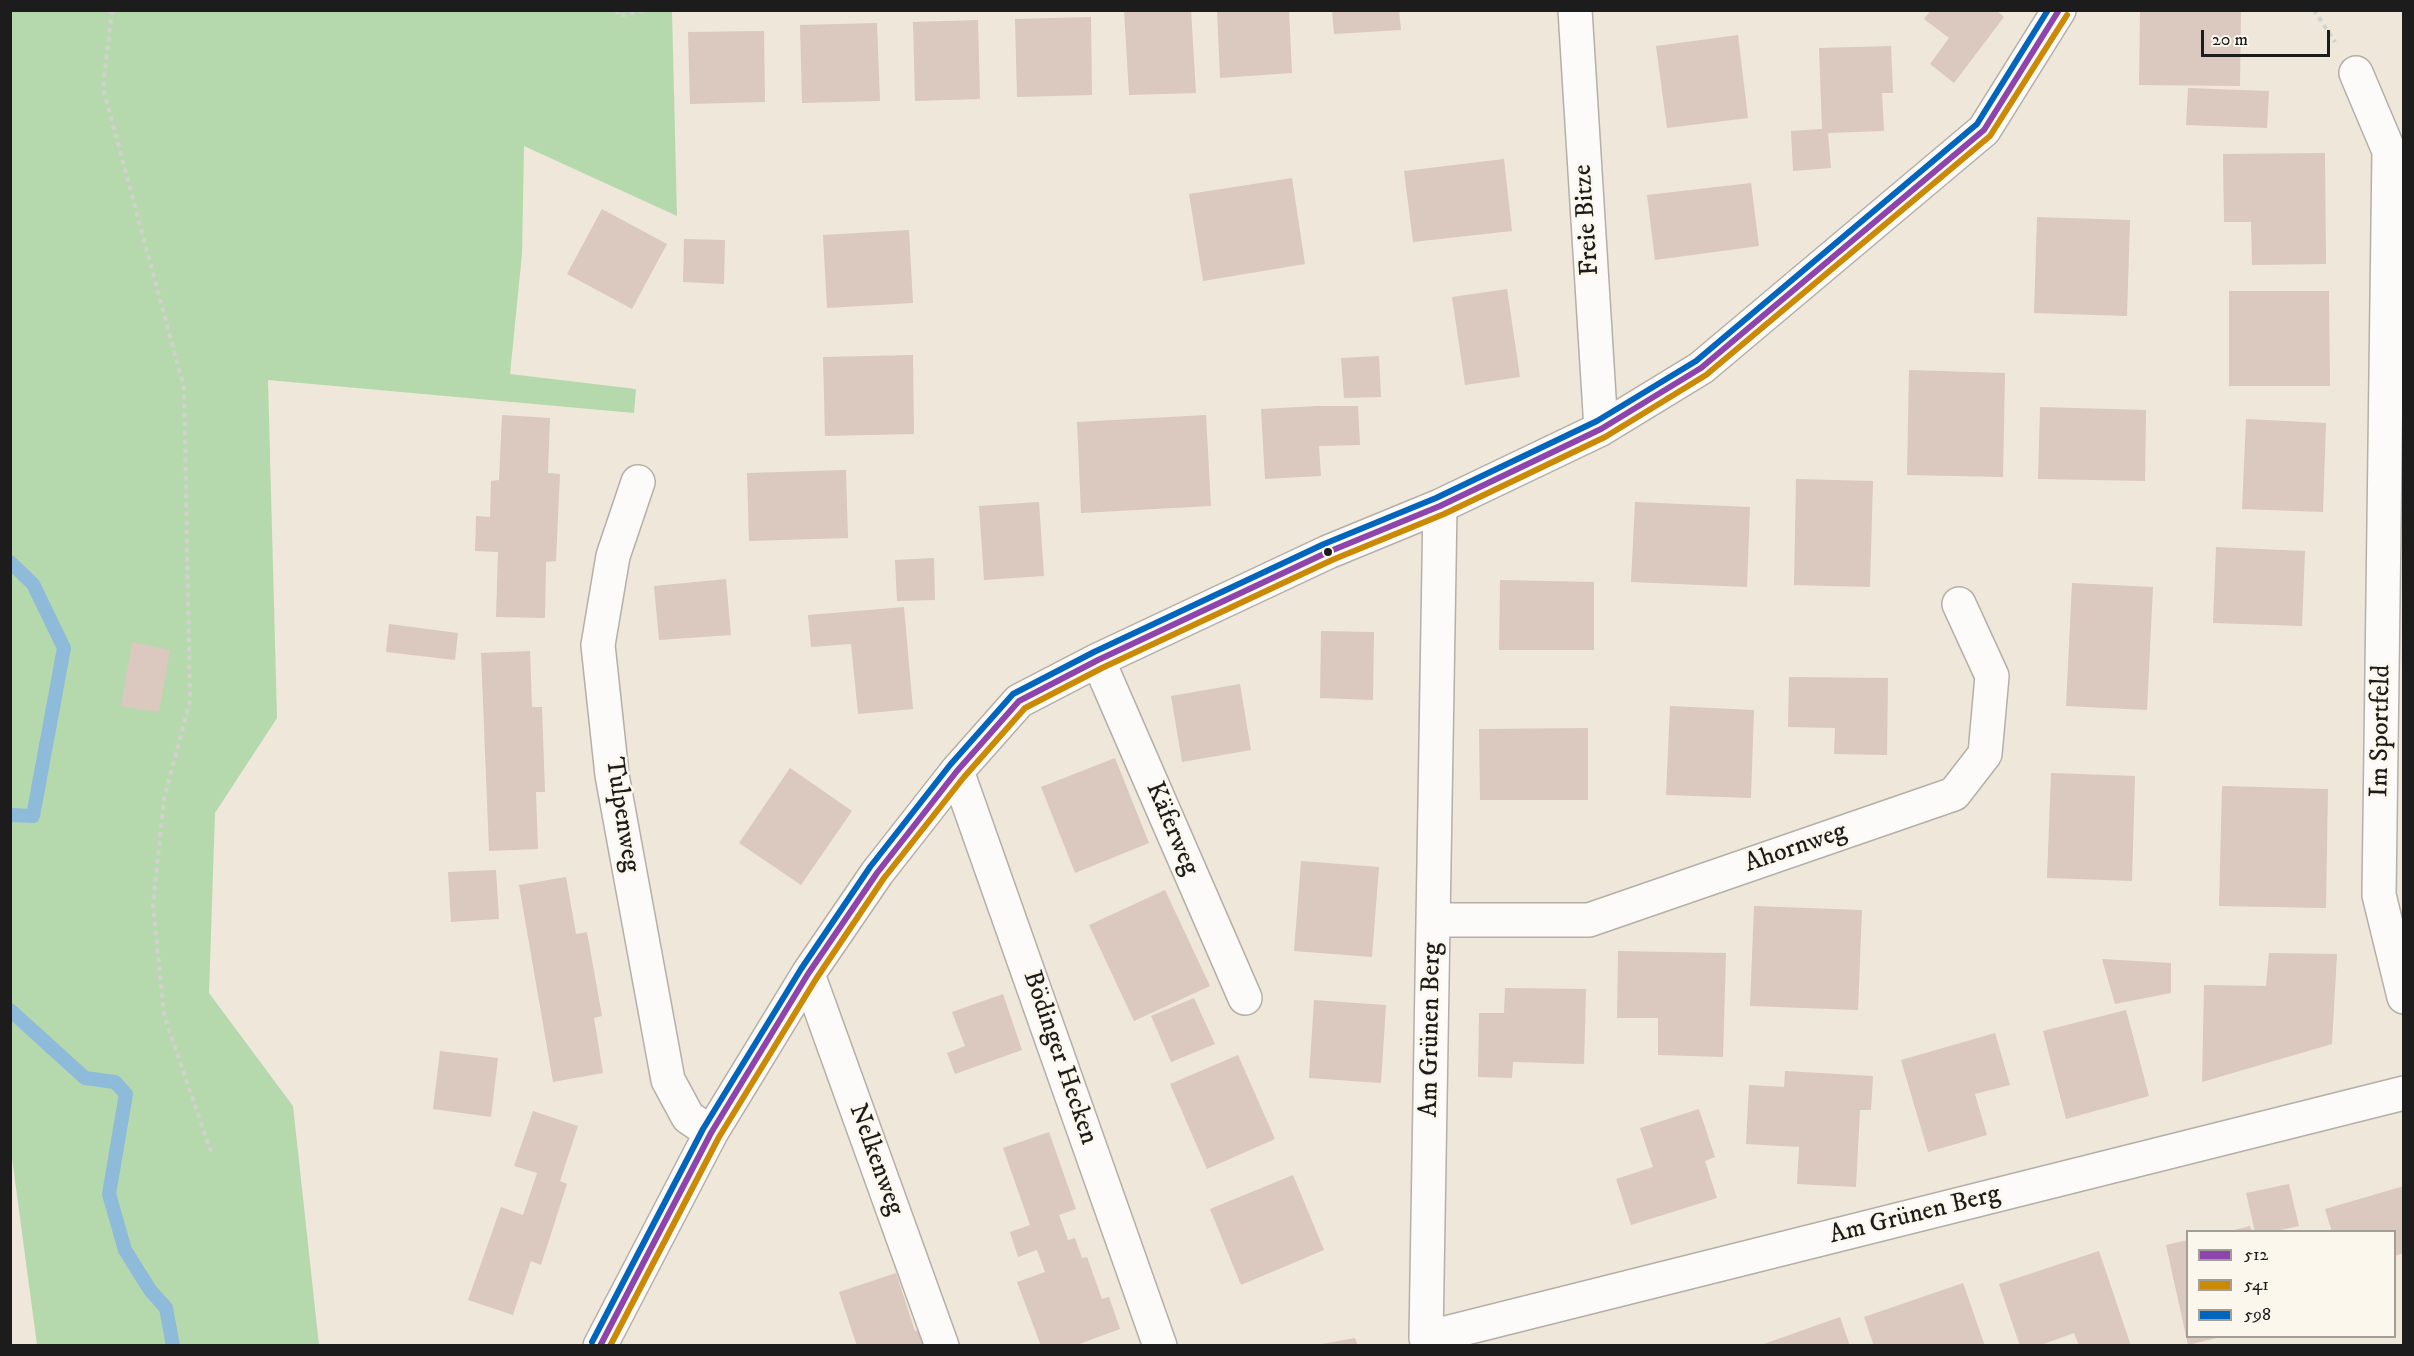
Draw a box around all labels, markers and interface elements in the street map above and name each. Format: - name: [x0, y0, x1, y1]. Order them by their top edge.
- scale bar: [2204, 18, 2333, 56]
- text: 20 m: [2212, 29, 2248, 51]
- street label: Freie Bitze: [1569, 163, 1607, 277]
- unlabelled marker: [1322, 546, 1334, 558]
- street label: Im Sportfeld: [2365, 664, 2399, 798]
- street label: Tulpenweg: [597, 756, 645, 874]
- street label: Käferweg: [1137, 778, 1205, 880]
- street label: Ahornweg: [1741, 817, 1851, 881]
- street label: Am Grünen Berg: [1415, 942, 1449, 1118]
- street label: Bödinger Hecken: [1015, 967, 1103, 1149]
- street label: Nelkenweg: [840, 1100, 910, 1220]
- street label: Am Grünen Berg: [1826, 1180, 2004, 1252]
- legend: [2186, 1230, 2396, 1338]
- text: 512: [2244, 1244, 2268, 1266]
- text: 541: [2244, 1274, 2269, 1296]
- text: 598: [2244, 1304, 2271, 1326]

